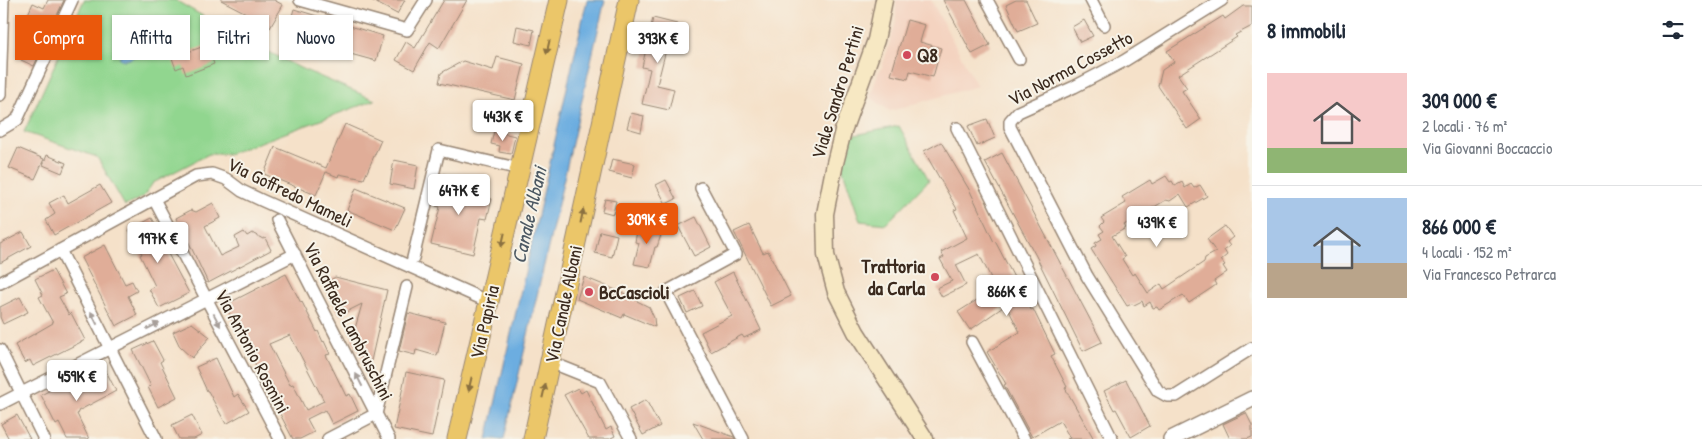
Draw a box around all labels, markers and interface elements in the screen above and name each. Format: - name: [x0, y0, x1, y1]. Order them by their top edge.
- chip: Compra: [15, 15, 102, 60]
- chip: Affitta: [112, 15, 190, 60]
- chip: Filtri: [200, 15, 269, 60]
- chip: Nuovo: [279, 15, 353, 60]
- text: 8 immobili: [1267, 16, 1346, 45]
- icon: filters: [1659, 16, 1687, 44]
- pin: 393K €: [617, 22, 699, 64]
- street label: Viale Sandro Pertini: [804, 22, 870, 162]
- street label: Via Norma Cossetto: [1003, 24, 1137, 112]
- text: 393K €: [638, 27, 678, 49]
- one-way arrow: [544, 40, 552, 55]
- place label: Q8: [917, 42, 938, 68]
- marker: Q8: [901, 49, 913, 61]
- text: 309 000 €: [1422, 86, 1497, 115]
- icon: home: [1307, 93, 1367, 153]
- pin: 443K €: [462, 100, 544, 142]
- text: 443K €: [484, 105, 522, 127]
- text: 2 locali · 76 m²: [1422, 115, 1507, 137]
- text: Via Giovanni Boccaccio: [1422, 137, 1552, 159]
- street label: Via Goffredo Mameli: [223, 150, 357, 234]
- water label: Canale Albani: [504, 162, 553, 266]
- pin: 647K €: [418, 174, 500, 216]
- text: 647K €: [439, 179, 479, 201]
- pin: 309K €: [606, 202, 688, 245]
- pin: 439K €: [1116, 206, 1198, 248]
- one-way arrow: [578, 208, 586, 223]
- text: 309K €: [627, 208, 667, 230]
- text: 439K €: [1138, 211, 1176, 233]
- text: 866 000 €: [1422, 212, 1496, 241]
- icon: home: [1307, 218, 1367, 278]
- pin: 197K €: [117, 222, 199, 264]
- text: 197K €: [138, 227, 178, 249]
- one-way arrow: [499, 232, 507, 247]
- street label: Via Raffaele Lambruschini: [298, 237, 400, 405]
- text: 4 locali · 152 m²: [1422, 241, 1512, 263]
- street label: Via Canale Albani: [538, 243, 588, 365]
- place label: Trattoria da Carla: [861, 253, 926, 301]
- text: Via Francesco Petrarca: [1422, 263, 1556, 285]
- marker: Trattoria da Carla: [929, 271, 941, 283]
- pin: 866K €: [966, 274, 1048, 317]
- place label: BcCascioli: [599, 279, 670, 305]
- text: 866K €: [987, 280, 1027, 302]
- street label: Via Papiria: [463, 282, 505, 361]
- street label: Via Antonio Rosmini: [209, 284, 297, 418]
- marker: BcCascioli: [583, 286, 595, 298]
- one-way arrow: [90, 310, 98, 325]
- one-way arrow: [213, 312, 221, 327]
- one-way arrow: [146, 322, 161, 330]
- pin: 459K €: [36, 360, 118, 402]
- text: 459K €: [58, 365, 96, 387]
- one-way arrow: [355, 373, 363, 387]
- one-way arrow: [466, 376, 474, 392]
- one-way arrow: [540, 384, 548, 399]

